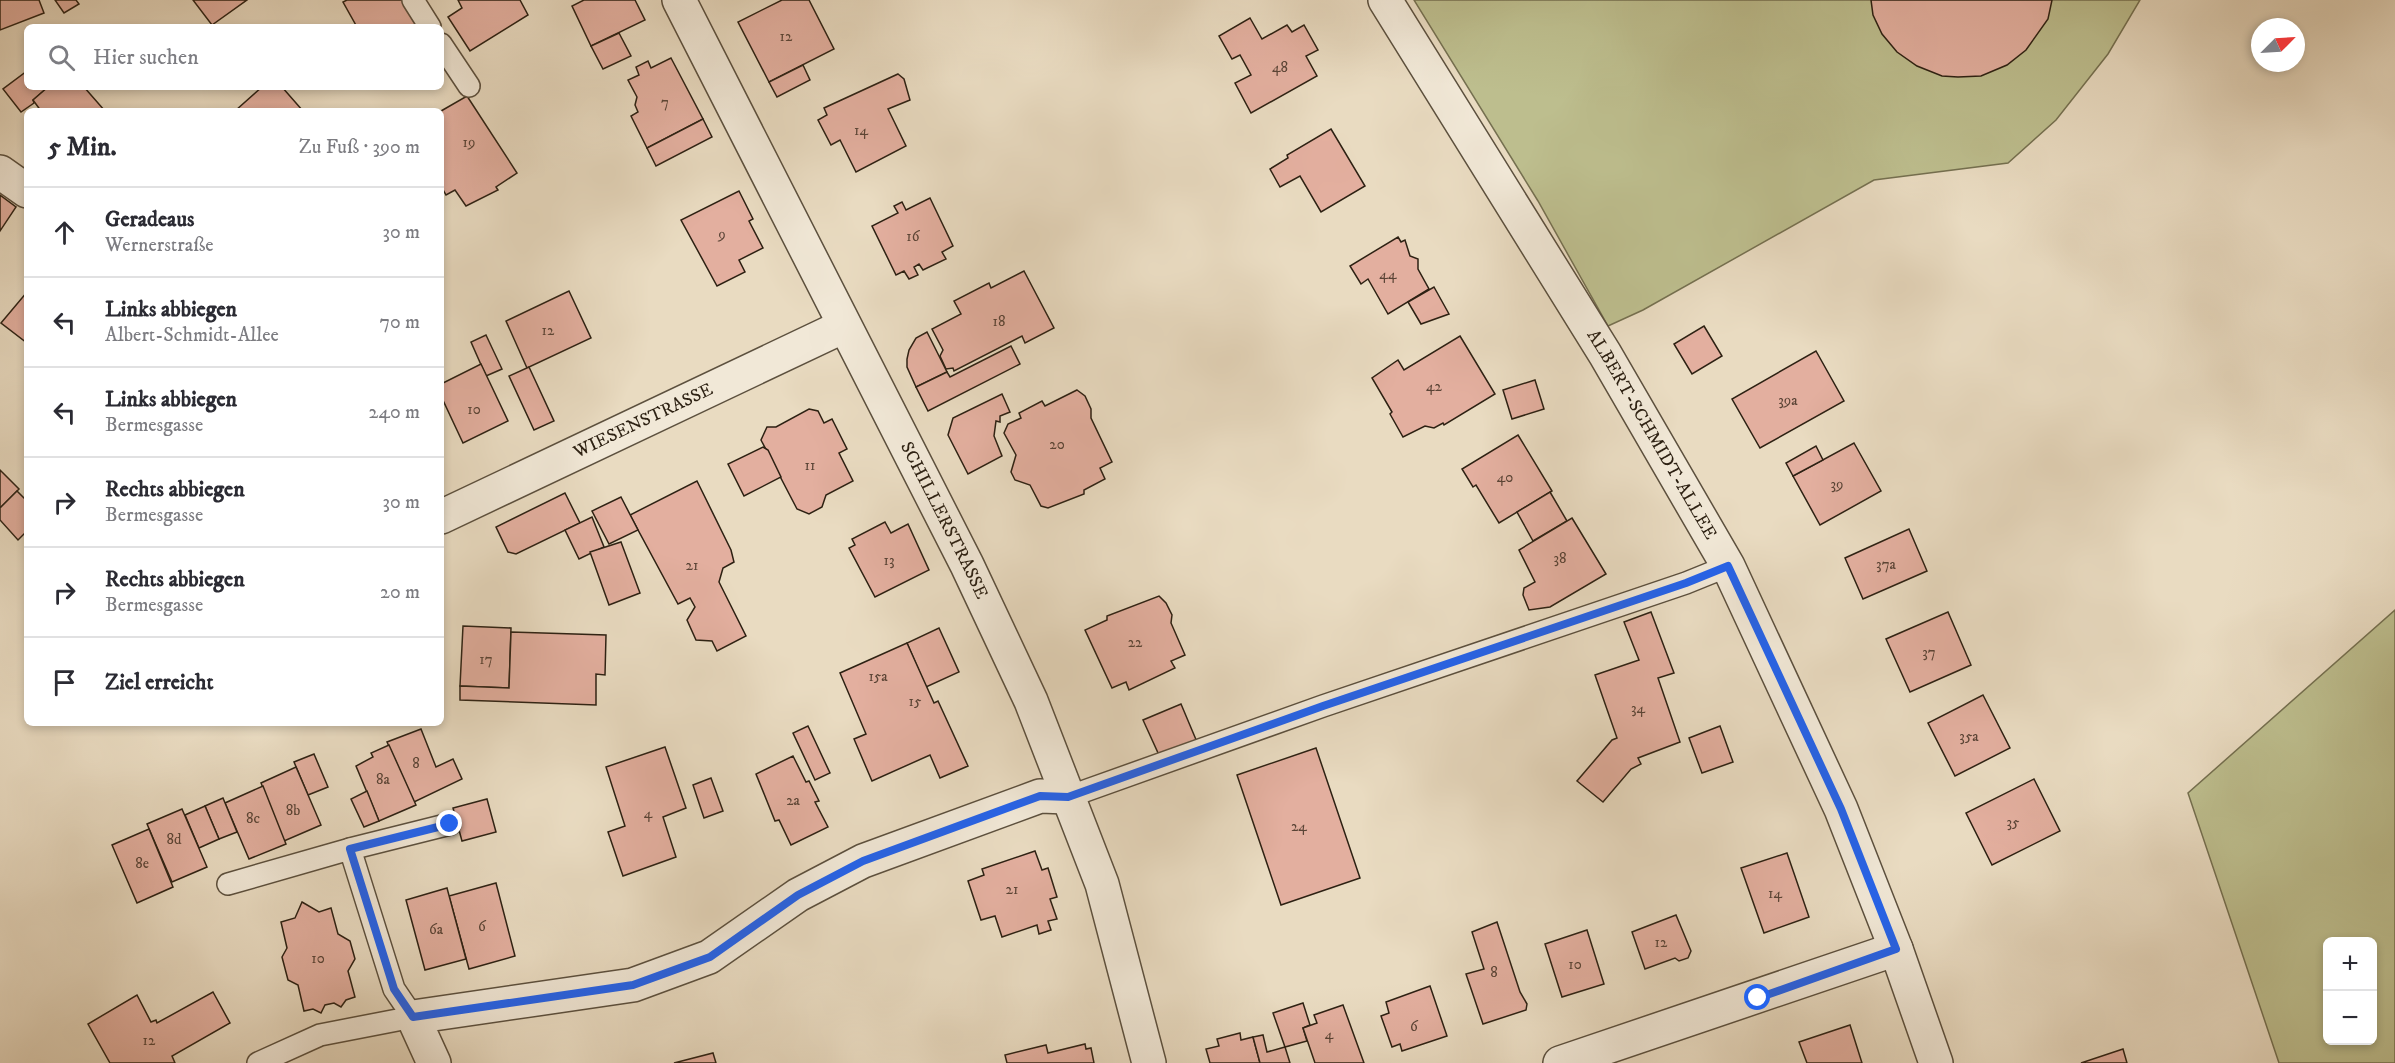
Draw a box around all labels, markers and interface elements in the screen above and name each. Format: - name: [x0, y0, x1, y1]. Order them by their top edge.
- north arrow: [2251, 18, 2305, 72]
- search box: [24, 24, 444, 90]
- house number: 12: [780, 27, 793, 46]
- icon: search: [45, 41, 78, 74]
- text: Hier suchen: [93, 44, 199, 71]
- house number: 48: [1272, 58, 1288, 77]
- house number: 7: [661, 93, 669, 112]
- house number: 14: [854, 121, 868, 140]
- text: 5 Min.: [48, 131, 117, 164]
- house number: 19: [463, 133, 475, 152]
- text: Zu Fuß · 390 m: [299, 135, 420, 160]
- text: Geradeaus: [105, 206, 194, 233]
- icon: ahead: [48, 216, 81, 249]
- text: 30 m: [382, 220, 420, 245]
- house number: 9: [717, 225, 726, 244]
- house number: 16: [906, 227, 921, 246]
- text: Wernerstraße: [105, 233, 214, 258]
- house number: 44: [1379, 265, 1397, 284]
- text: Links abbiegen: [105, 296, 237, 323]
- icon: left: [48, 306, 81, 339]
- text: 70 m: [379, 310, 420, 335]
- house number: 18: [992, 312, 1006, 331]
- house number: 12: [542, 321, 555, 340]
- text: Albert-Schmidt-Allee: [105, 323, 279, 348]
- street label: ALBERT-SCHMIDT-ALLEE: [1582, 326, 1721, 544]
- house number: 42: [1426, 377, 1443, 396]
- street label: WIESENSTRASSE: [569, 379, 717, 464]
- text: Links abbiegen: [105, 386, 237, 413]
- house number: 39a: [1778, 391, 1798, 410]
- icon: left: [48, 396, 81, 429]
- text: 240 m: [369, 400, 420, 425]
- house number: 10: [467, 400, 481, 419]
- text: Bermesgasse: [105, 413, 203, 438]
- house number: 20: [1049, 435, 1065, 454]
- street label: SCHILLERSTRASSE: [895, 438, 993, 603]
- house number: 11: [804, 456, 816, 475]
- house number: 40: [1497, 468, 1513, 487]
- house number: 39: [1830, 475, 1844, 494]
- text: Rechts abbiegen: [105, 476, 245, 503]
- icon: right: [48, 486, 81, 519]
- text: 30 m: [382, 490, 420, 515]
- text: Bermesgasse: [105, 503, 203, 528]
- house number: 38: [1553, 549, 1567, 568]
- house number: 13: [883, 551, 895, 570]
- house number: 37a: [1876, 555, 1897, 574]
- house number: 21: [686, 556, 698, 575]
- text: Rechts abbiegen: [105, 566, 245, 593]
- icon: right: [48, 576, 81, 609]
- text: 20 m: [380, 580, 420, 605]
- text: Bermesgasse: [105, 593, 203, 618]
- house number: 22: [1128, 633, 1143, 652]
- house number: 37: [1922, 643, 1936, 662]
- house number: 17: [479, 650, 493, 669]
- icon: arrive: [48, 666, 81, 699]
- house number: 15a: [868, 667, 888, 686]
- text: Ziel erreicht: [105, 669, 213, 696]
- house number: 15: [909, 692, 922, 711]
- house number: 34: [1631, 699, 1645, 718]
- house number: 35a: [1959, 727, 1979, 746]
- house number: 8: [412, 754, 420, 773]
- house number: 8a: [376, 770, 391, 789]
- house number: 2a: [786, 791, 800, 810]
- house number: 8b: [286, 801, 300, 820]
- house number: 4: [644, 804, 653, 823]
- house number: 8c: [246, 809, 261, 828]
- route end: [436, 810, 462, 836]
- house number: 35: [2006, 813, 2020, 832]
- house number: 24: [1291, 817, 1307, 836]
- house number: 8d: [167, 830, 182, 849]
- house number: 8e: [135, 854, 149, 873]
- house number: 21: [1006, 880, 1018, 899]
- house number: 14: [1768, 884, 1782, 903]
- house number: 6: [478, 917, 487, 936]
- house number: 6a: [429, 920, 444, 939]
- house number: 12: [1655, 933, 1668, 952]
- map controls: [2323, 937, 2377, 1045]
- button: +: [2323, 937, 2377, 991]
- house number: 10: [311, 949, 325, 968]
- house number: 10: [1568, 955, 1582, 974]
- house number: 8: [1490, 963, 1498, 982]
- route start: [1744, 984, 1770, 1010]
- button: −: [2323, 991, 2377, 1045]
- house number: 6: [1410, 1017, 1419, 1036]
- house number: 4: [1325, 1025, 1334, 1044]
- house number: 12: [143, 1031, 156, 1050]

